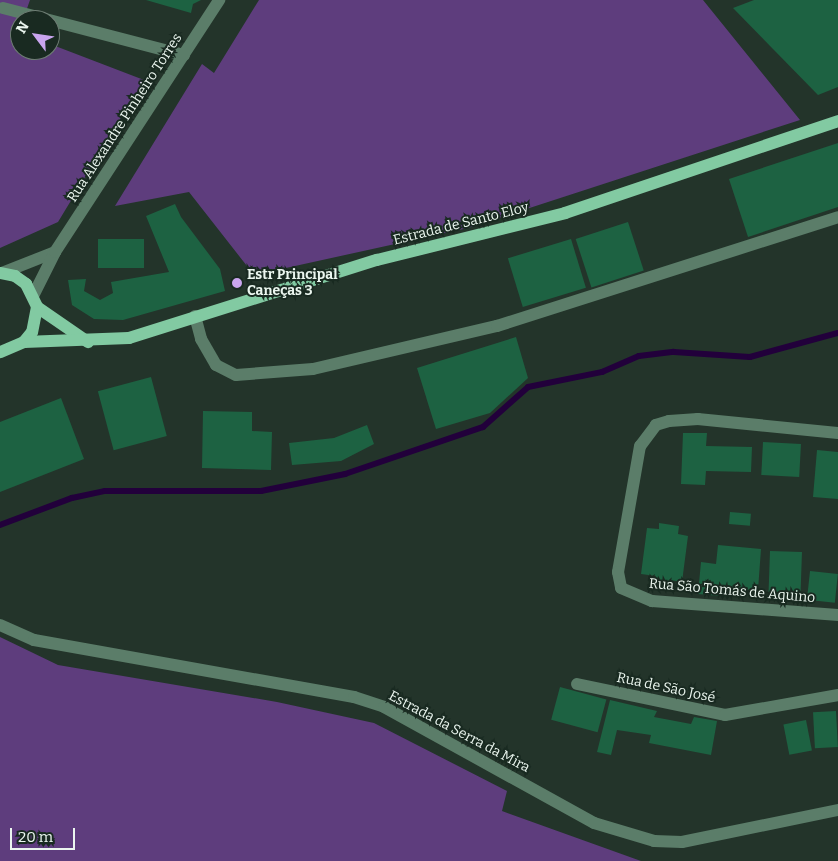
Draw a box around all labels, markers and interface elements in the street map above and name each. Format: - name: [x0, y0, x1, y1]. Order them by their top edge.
- north arrow: [10, 10, 60, 60]
- text: N: [13, 19, 33, 37]
- street label: Rua Alexandre Pinheiro Torres: [64, 30, 186, 206]
- street label: Estrada de Santo Eloy: [391, 199, 531, 249]
- place label: Estr Principal Caneças 3: [247, 267, 337, 300]
- marker: Estr Principal Caneças 3: [231, 277, 243, 289]
- street label: Rua São Tomás de Aquino: [648, 575, 816, 607]
- street label: Rua de São José: [615, 669, 717, 707]
- street label: Estrada da Serra da Mira: [386, 688, 532, 776]
- scale bar: [12, 818, 78, 850]
- text: 20 m: [18, 828, 53, 846]

